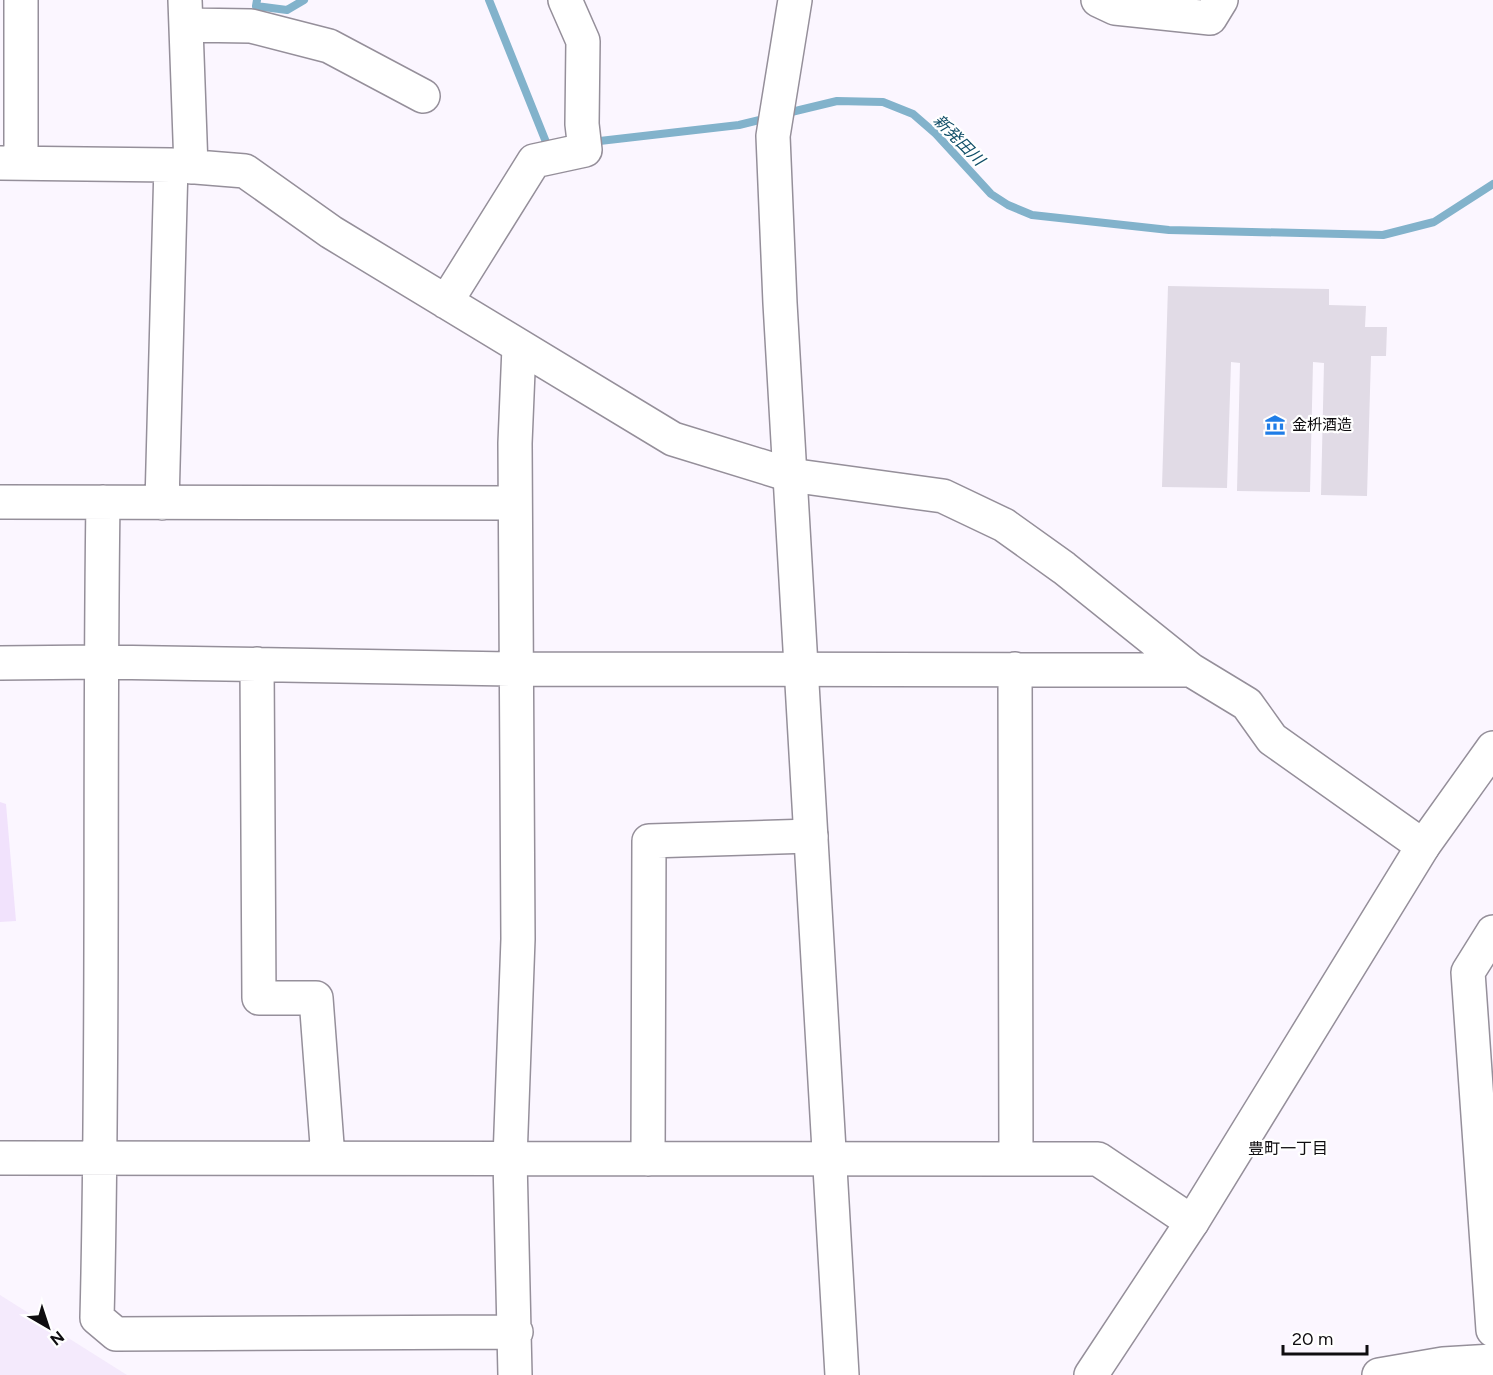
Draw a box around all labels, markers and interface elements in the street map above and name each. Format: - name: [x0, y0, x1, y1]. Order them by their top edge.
- water label: 新発田川: [930, 111, 990, 171]
- museum icon: 金枡酒造: [1263, 413, 1287, 437]
- place label: 金枡酒造: [1292, 416, 1352, 434]
- district label: 豊町一丁目: [1248, 1139, 1328, 1158]
- north arrow: [18, 1297, 78, 1357]
- scale bar: [1283, 1318, 1367, 1356]
- text: N: [46, 1327, 68, 1350]
- text: 20 m: [1292, 1328, 1333, 1350]

